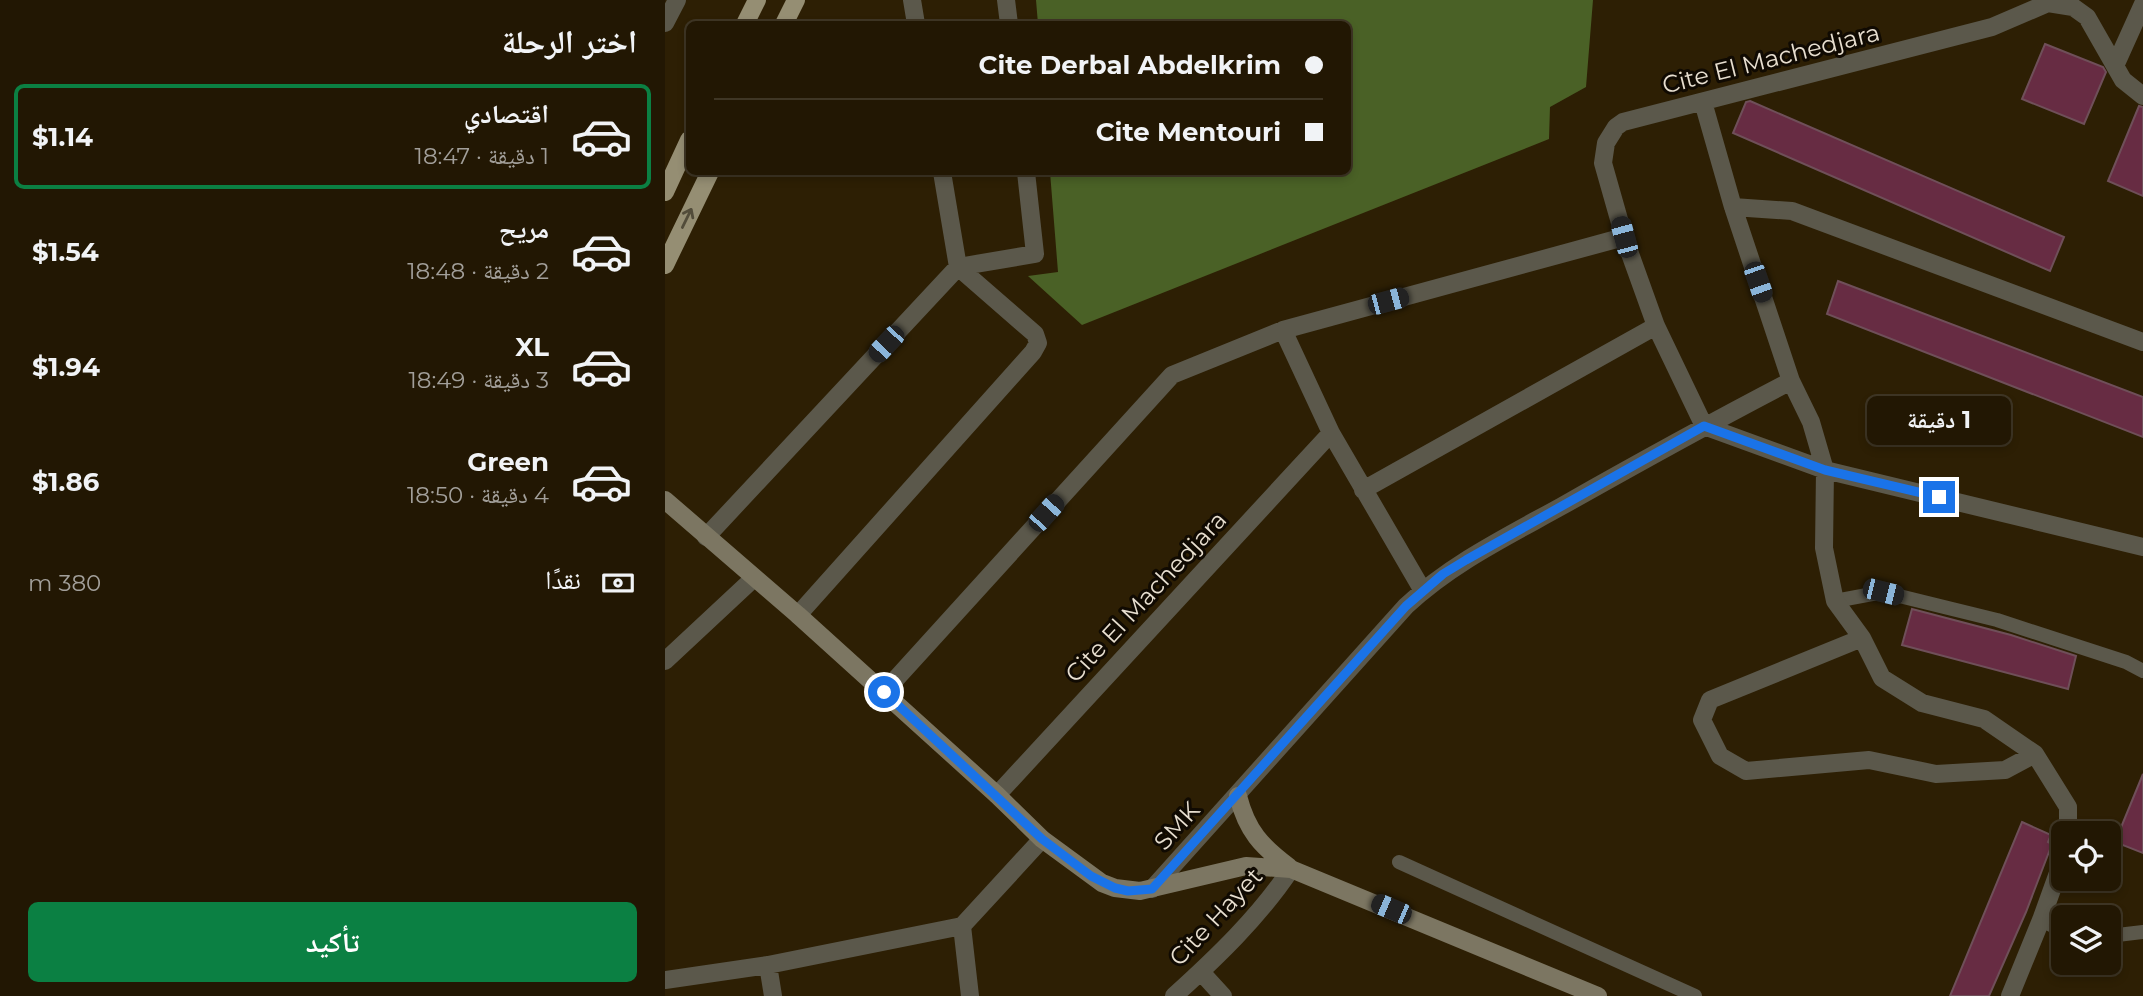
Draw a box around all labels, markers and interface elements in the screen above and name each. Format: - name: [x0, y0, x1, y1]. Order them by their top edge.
- street label: Cite El Machedjara: [1659, 17, 1883, 100]
- text: اختر الرحلة: [502, 22, 637, 61]
- text: Cite Derbal Abdelkrim: [979, 49, 1281, 81]
- text: اقتصادي: [464, 98, 549, 130]
- icon: car: [570, 105, 633, 168]
- text: Cite Mentouri: [1096, 116, 1281, 148]
- text: $1.14: [32, 121, 93, 153]
- text: 1 دقيقة · 18:47: [415, 142, 549, 170]
- one-way arrow: [681, 208, 695, 229]
- text: مريح: [499, 213, 549, 245]
- car: [1609, 214, 1640, 260]
- icon: car: [570, 220, 633, 283]
- text: $1.54: [32, 236, 99, 268]
- text: 2 دقيقة · 18:48: [407, 257, 549, 285]
- car: [1742, 259, 1775, 305]
- car: [1365, 285, 1412, 317]
- car: [864, 321, 909, 367]
- text: XL: [515, 331, 549, 363]
- icon: car: [570, 335, 633, 398]
- text: $1.94: [32, 351, 100, 383]
- text: 3 دقيقة · 18:49: [408, 366, 549, 394]
- callout: 1 دقيقة: [1867, 396, 2011, 444]
- text: 1 دقيقة: [1907, 406, 1971, 434]
- text: Green: [467, 446, 549, 478]
- icon: car: [570, 450, 633, 513]
- text: $1.86: [32, 466, 99, 498]
- text: 4 دقيقة · 18:50: [407, 481, 549, 509]
- route end: [1923, 481, 1955, 513]
- car: [1025, 490, 1068, 536]
- street label: Cite El Machedjara: [1059, 505, 1232, 688]
- text: نقدًا: [545, 564, 581, 596]
- icon: cash: [599, 564, 637, 602]
- text: 380 m: [28, 569, 101, 597]
- car: [1861, 577, 1906, 607]
- route start: [868, 676, 900, 708]
- street label: SMK: [1148, 796, 1206, 856]
- map controls: [2051, 821, 2121, 975]
- button: locate: [2051, 821, 2121, 891]
- street label: Cite Hayet: [1163, 861, 1269, 972]
- car: [1368, 891, 1415, 927]
- button: تأكيد: [28, 902, 637, 982]
- button: layers: [2051, 905, 2121, 975]

